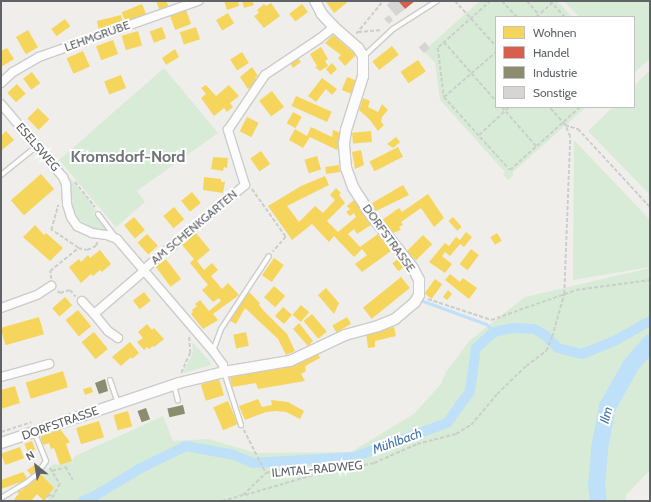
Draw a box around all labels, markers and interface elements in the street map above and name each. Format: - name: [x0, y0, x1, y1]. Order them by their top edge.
- legend: [495, 16, 635, 108]
- street label: LEHMGRUBE: [62, 18, 132, 54]
- text: Wohnen: [533, 25, 577, 40]
- text: Handel: [533, 45, 569, 60]
- text: Industrie: [533, 65, 577, 80]
- text: Sonstige: [533, 85, 577, 100]
- street label: ESELSWEG: [13, 120, 63, 174]
- district label: Kromsdorf-Nord: [71, 147, 185, 167]
- street label: AM SCHENKGARTEN: [148, 187, 240, 267]
- street label: DORFSTRASSE: [360, 201, 418, 275]
- street label: DORFSTRASSE: [20, 403, 100, 443]
- water label: Ilm: [596, 405, 616, 425]
- water label: Mühlbach: [370, 425, 424, 457]
- north arrow: [16, 446, 56, 486]
- text: N: [23, 448, 37, 464]
- street label: ILMTAL-RADWEG: [271, 458, 363, 480]

